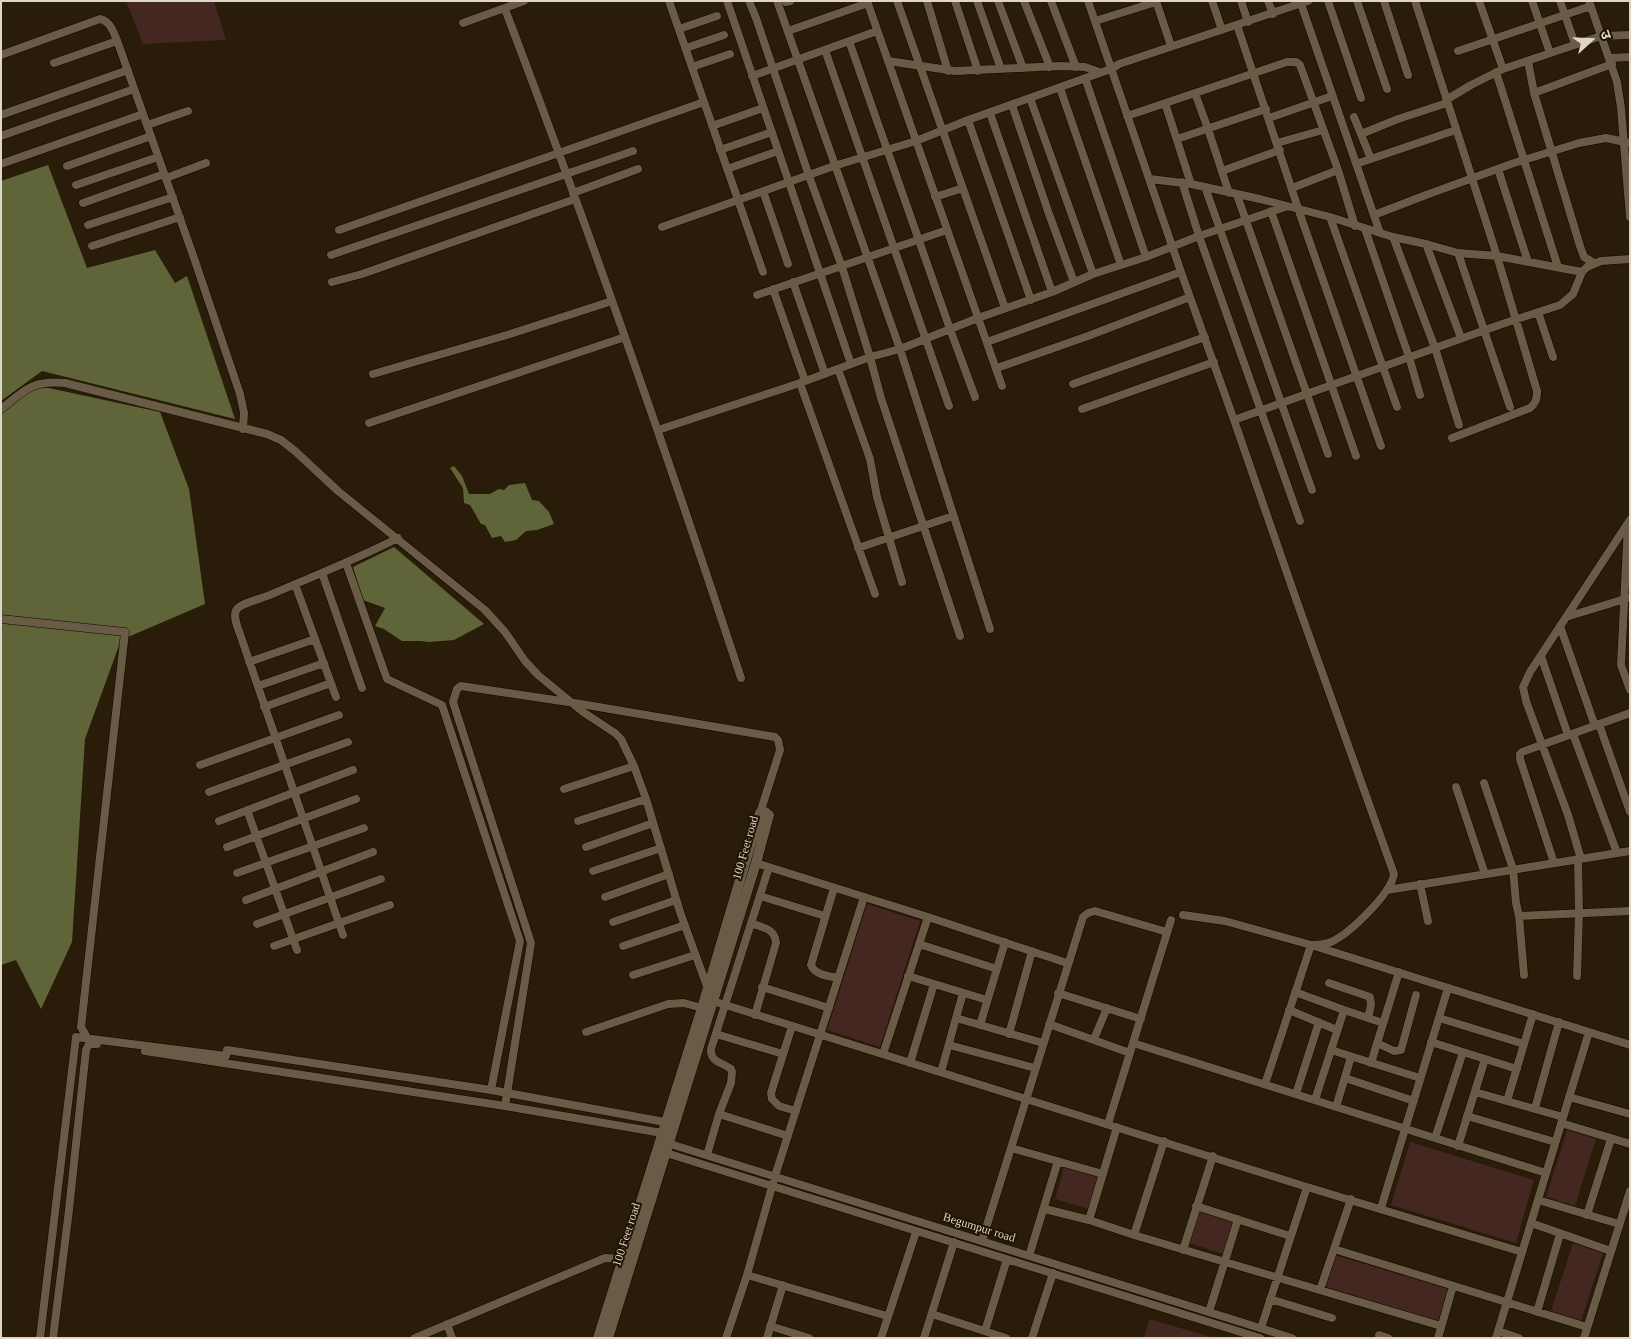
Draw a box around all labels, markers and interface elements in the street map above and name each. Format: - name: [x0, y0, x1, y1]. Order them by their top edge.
- north arrow: [1566, 15, 1616, 65]
- text: उ: [1597, 28, 1614, 41]
- street label: 100 Feet road: [730, 814, 762, 882]
- street label: 100 Feet road: [610, 1201, 644, 1269]
- street label: Begumpur road: [941, 1210, 1017, 1246]

